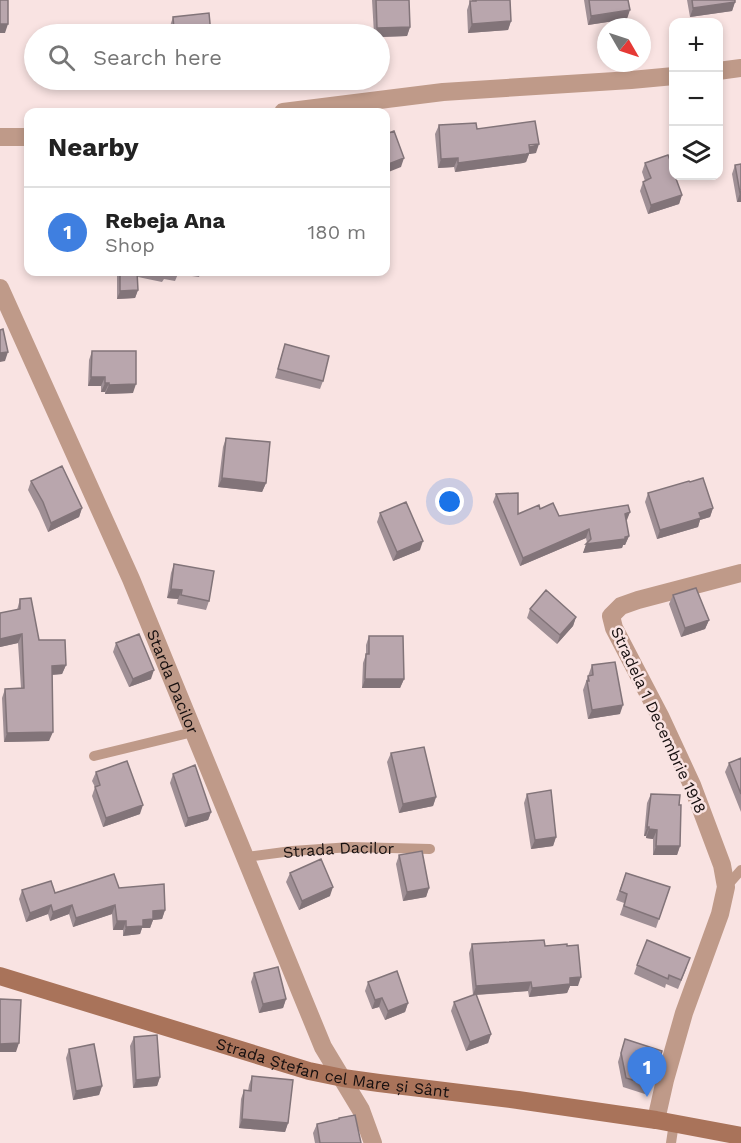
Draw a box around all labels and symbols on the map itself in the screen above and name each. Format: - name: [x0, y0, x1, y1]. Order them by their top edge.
- north arrow: [597, 18, 651, 72]
- your location: [435, 487, 464, 516]
- street label: Stradela 1 Decembrie 1918: [607, 624, 710, 816]
- street label: Starda Dacilor: [143, 627, 203, 737]
- street label: Strada Dacilor: [282, 838, 395, 862]
- street label: Strada Ștefan cel Mare și Sânt: [214, 1034, 451, 1102]
- pin: 1: [628, 1048, 666, 1097]

